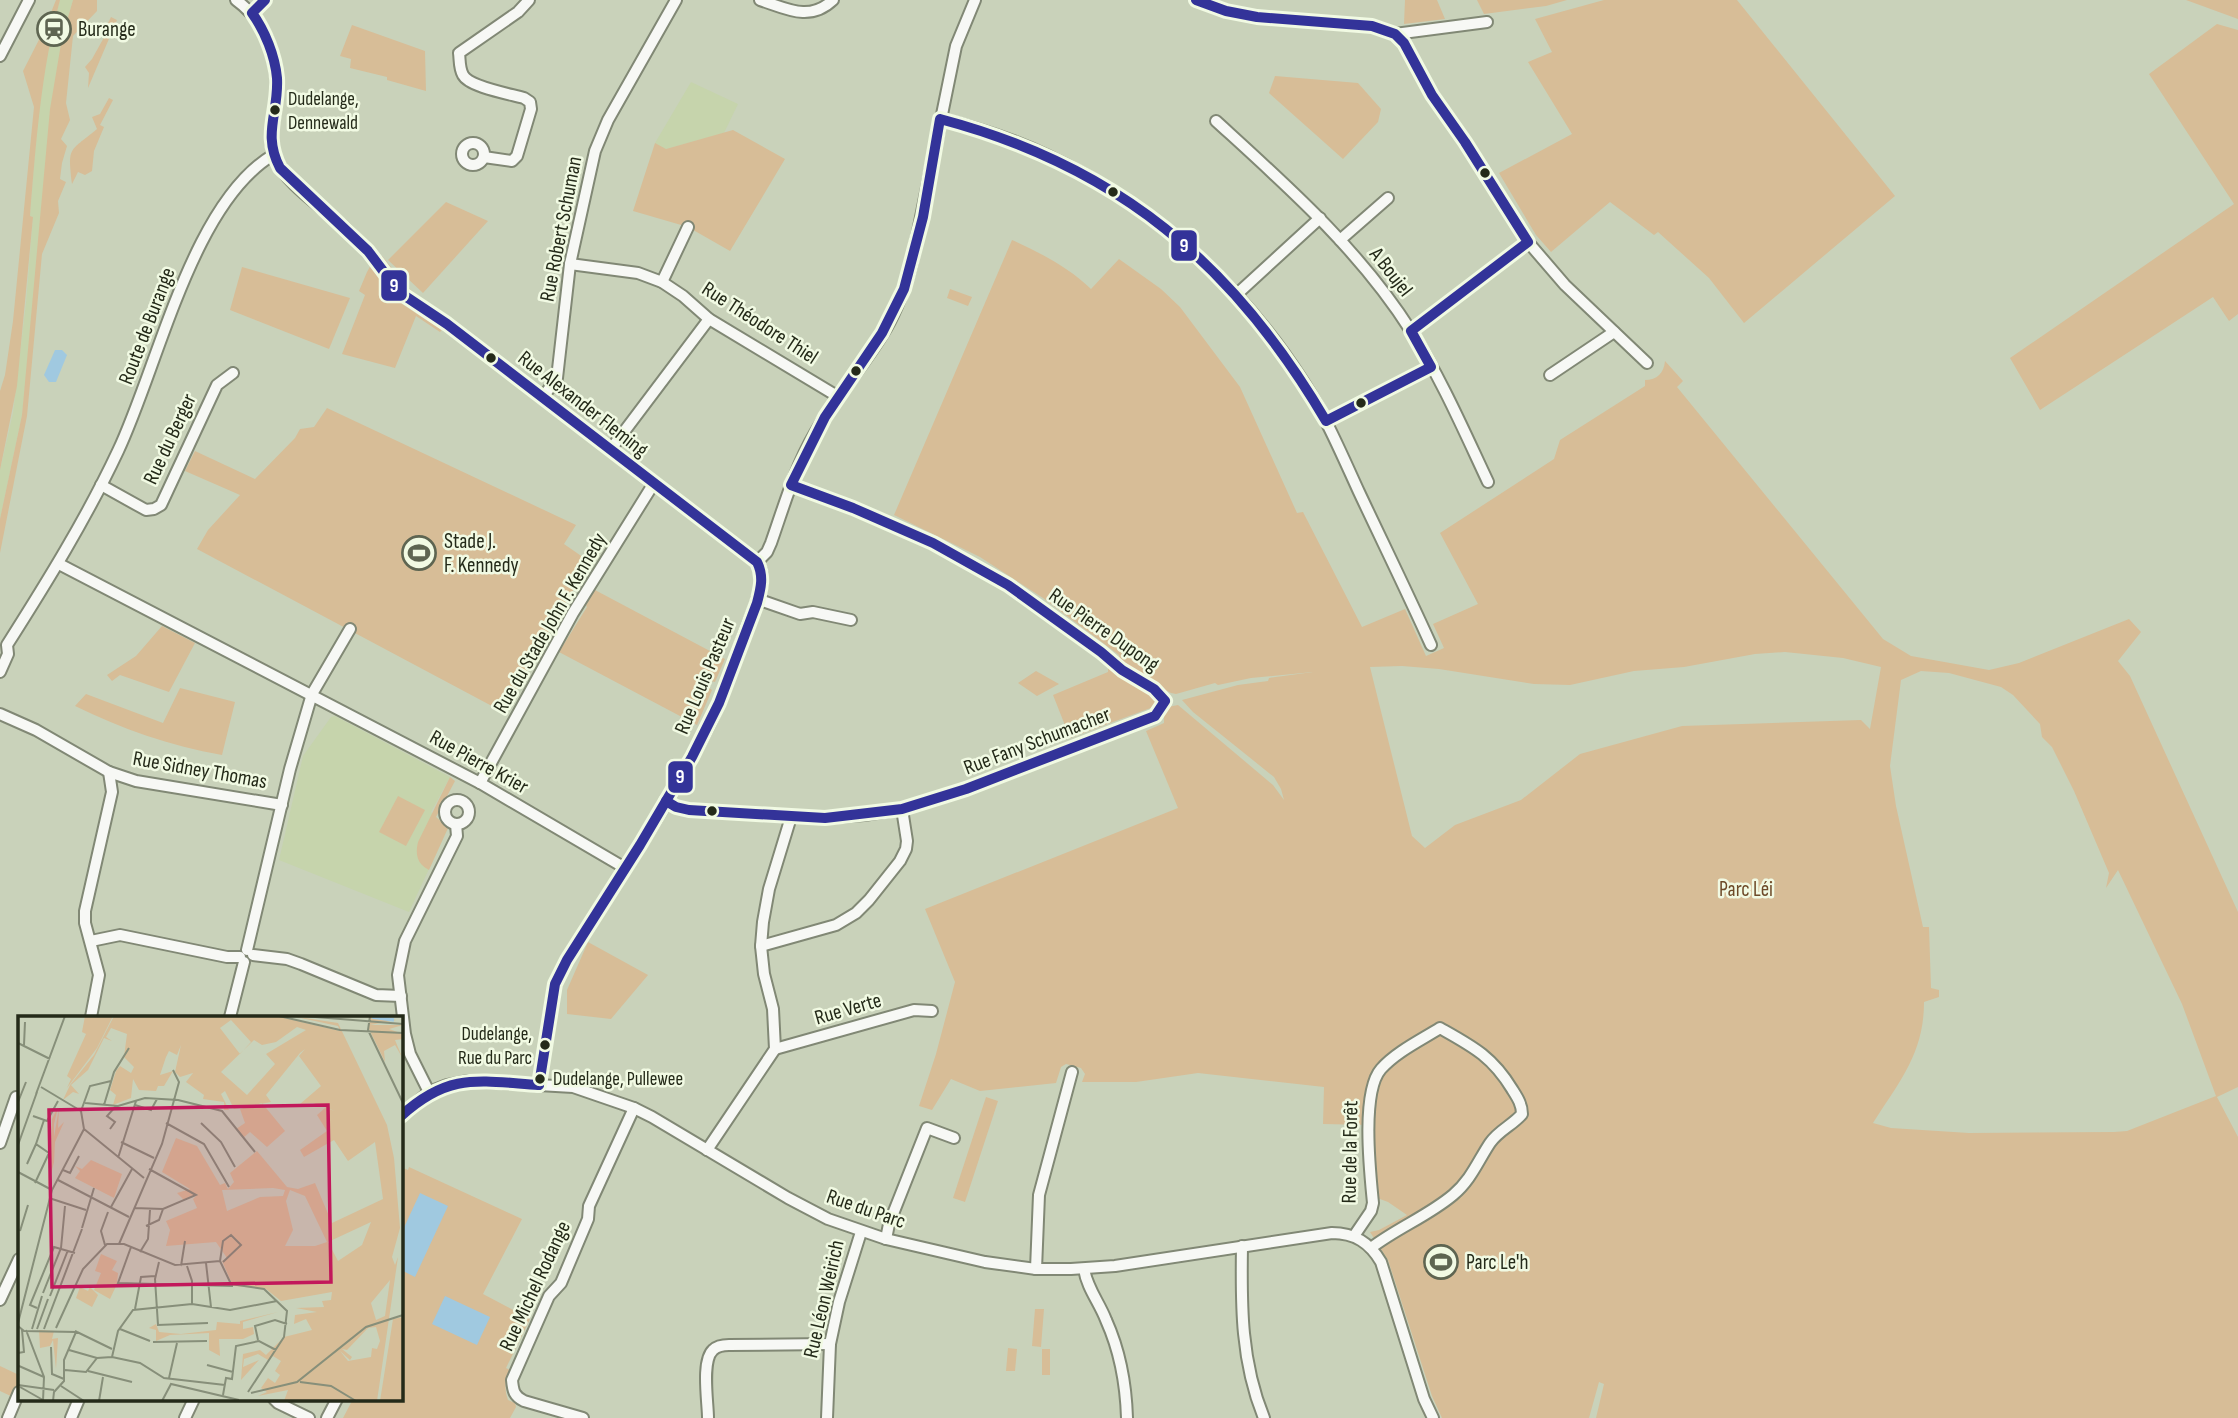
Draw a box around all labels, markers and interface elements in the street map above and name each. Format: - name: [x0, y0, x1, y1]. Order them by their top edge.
- station icon: Burange: [35, 10, 73, 48]
- place label: Burange: [78, 17, 136, 42]
- place label: Dudelange, Dennewald: [288, 88, 359, 135]
- marker: Dudelange, Dennewald: [268, 103, 282, 117]
- street label: Rue Robert Schuman: [535, 154, 587, 304]
- unlabelled marker: [1478, 166, 1492, 180]
- unlabelled marker: [1106, 185, 1120, 199]
- line badge: 9: [1170, 229, 1198, 262]
- text: 9: [1179, 235, 1189, 258]
- street label: A Boujel: [1364, 242, 1418, 301]
- street label: Route de Burange: [113, 264, 181, 388]
- line badge: 9: [380, 269, 408, 302]
- text: 9: [389, 275, 399, 298]
- street label: Rue Théodore Thiel: [697, 276, 823, 370]
- street label: Rue Alexander Fleming: [513, 345, 653, 463]
- unlabelled marker: [484, 351, 498, 365]
- unlabelled marker: [849, 364, 863, 378]
- street label: Rue du Berger: [138, 390, 202, 488]
- unlabelled marker: [1354, 396, 1368, 410]
- street label: Rue du Stade John F. Kennedy: [488, 528, 612, 718]
- place label: Stade J. F. Kennedy: [444, 529, 519, 578]
- sports icon: Stade J. F. Kennedy: [400, 534, 438, 572]
- street label: Rue Pierre Dupong: [1044, 583, 1164, 677]
- street label: Rue Louis Pasteur: [669, 614, 741, 738]
- street label: Rue Fany Schumacher: [960, 702, 1114, 780]
- street label: Rue Pierre Krier: [425, 725, 533, 799]
- street label: Rue Sidney Thomas: [131, 746, 269, 794]
- line badge: 9: [667, 760, 694, 794]
- text: 9: [675, 766, 685, 789]
- unlabelled marker: [705, 804, 719, 818]
- park label: Parc Léi: [1719, 877, 1773, 902]
- street label: Rue Verte: [812, 988, 884, 1030]
- inset map: [18, 1016, 402, 1400]
- place label: Dudelange, Rue du Parc: [458, 1023, 532, 1070]
- marker: Dudelange, Rue du Parc: [538, 1038, 552, 1052]
- place label: Dudelange, Pullewee: [553, 1068, 683, 1091]
- marker: Dudelange, Pullewee: [533, 1072, 547, 1086]
- street label: Rue de la Forêt: [1337, 1100, 1363, 1204]
- street label: Rue du Parc: [823, 1184, 909, 1234]
- street label: Rue Michel Rodange: [494, 1217, 576, 1355]
- street label: Rue Léon Weirich: [798, 1238, 850, 1360]
- sports icon: Parc Le'h: [1422, 1243, 1460, 1281]
- place label: Parc Le'h: [1466, 1250, 1528, 1275]

